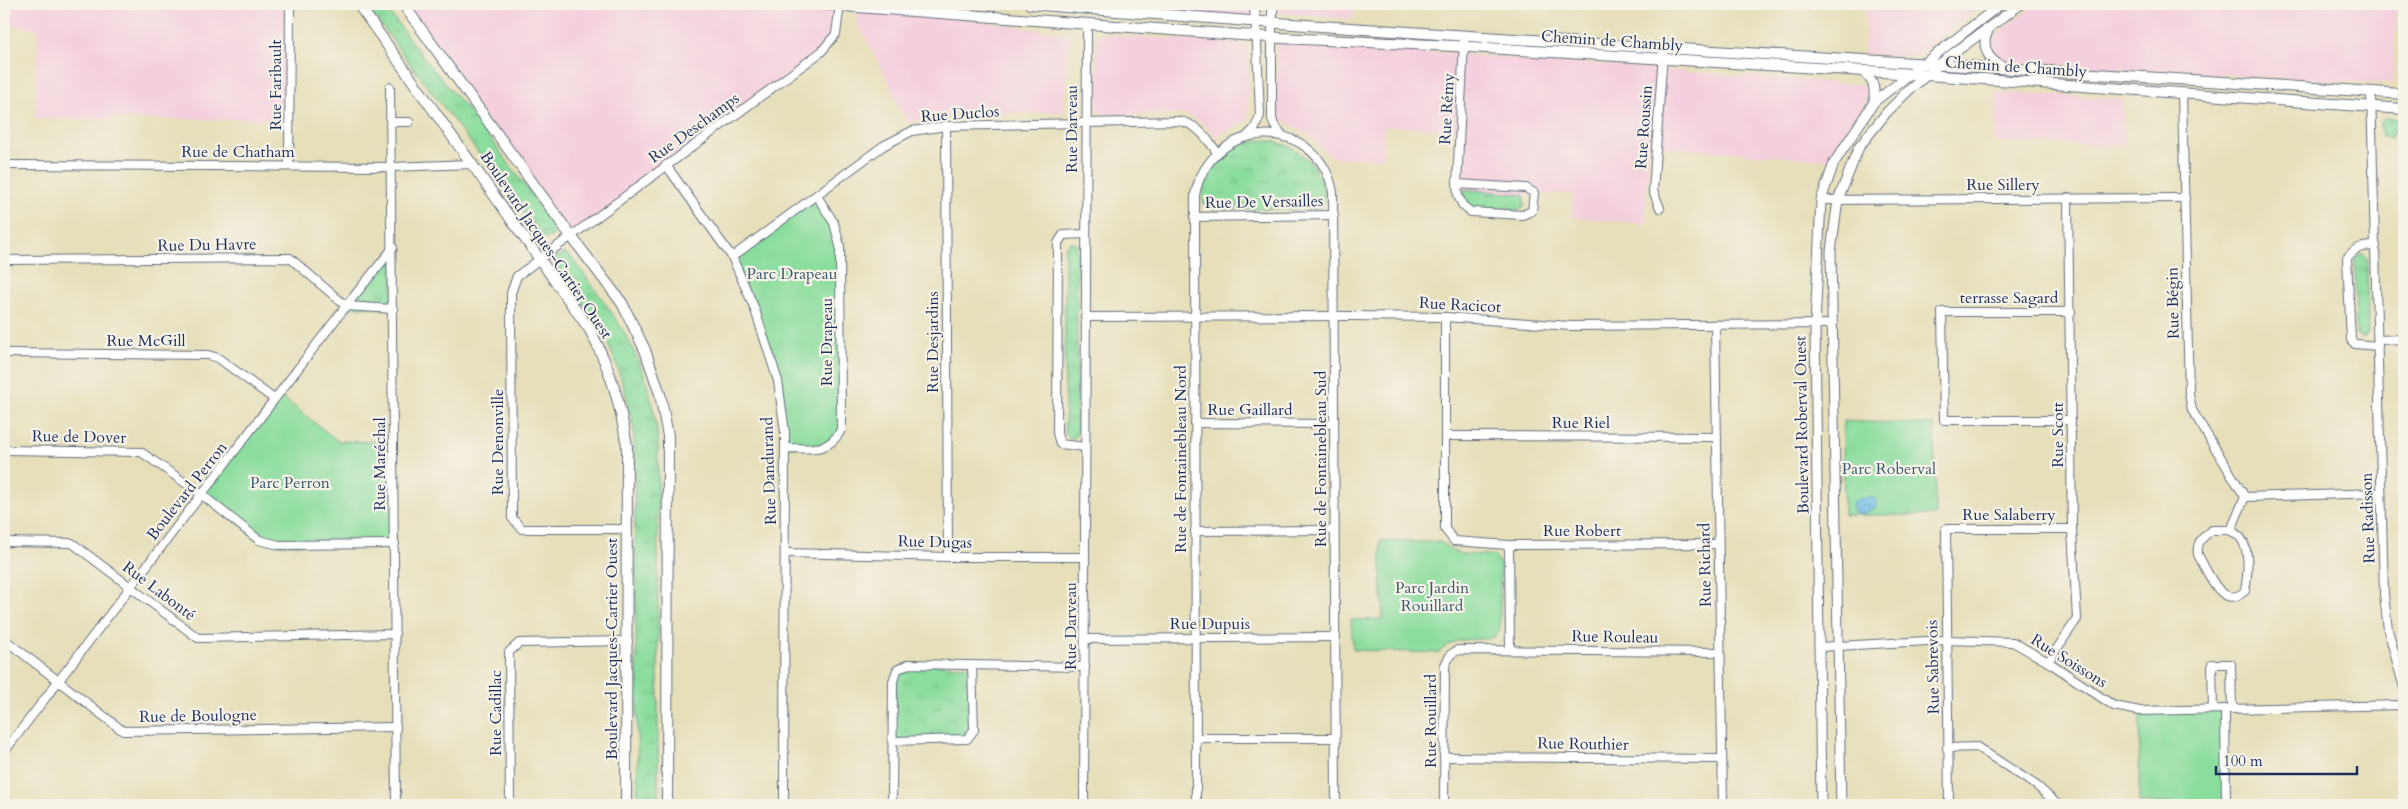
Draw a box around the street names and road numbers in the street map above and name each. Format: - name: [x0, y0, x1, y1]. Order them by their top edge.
- street label: Chemin de Chambly: [1540, 25, 1684, 57]
- street label: Rue Faribault: [265, 39, 287, 131]
- street label: Chemin de Chambly: [1944, 51, 2088, 83]
- street label: Rue Rémy: [1434, 72, 1460, 145]
- street label: Rue Roussin: [1630, 84, 1658, 170]
- street label: Rue Darveau: [1061, 85, 1083, 173]
- street label: Rue Deschamps: [644, 88, 744, 168]
- street label: Rue Duclos: [920, 100, 1000, 128]
- street label: Rue de Chatham: [181, 141, 295, 163]
- street label: Boulevard Jacques-Cartier Ouest: [475, 147, 617, 343]
- street label: Rue Sillery: [1966, 174, 2040, 196]
- street label: Rue De Versailles: [1205, 190, 1323, 214]
- street label: Rue Du Havre: [157, 233, 257, 257]
- street label: Rue Bégin: [2161, 267, 2185, 339]
- street label: terrasse Sagard: [1960, 287, 2059, 309]
- street label: Rue Desjardins: [922, 291, 944, 393]
- street label: Rue Racicot: [1418, 292, 1502, 318]
- street label: Rue Drapeau: [816, 297, 838, 386]
- street label: Rue McGill: [106, 330, 186, 352]
- street label: Boulevard Roberval Ouest: [1789, 336, 1815, 514]
- street label: Rue de Fontainebleau Nord: [1170, 365, 1192, 553]
- street label: Rue de Fontainebleau Sud: [1310, 370, 1332, 547]
- street label: Rue Denonville: [487, 389, 509, 495]
- street label: Rue Gaillard: [1208, 399, 1293, 421]
- street label: Rue Scott: [2047, 402, 2069, 468]
- street label: Rue Riel: [1552, 412, 1610, 434]
- street label: Rue Dandurand: [756, 416, 782, 525]
- street label: Rue Maréchal: [369, 417, 391, 511]
- street label: Rue de Dover: [32, 425, 127, 449]
- street label: Boulevard Perron: [142, 437, 232, 545]
- street label: Rue Radisson: [2355, 472, 2381, 564]
- street label: Rue Salaberry: [1962, 504, 2056, 526]
- street label: Rue Robert: [1543, 520, 1621, 542]
- street label: Rue Richard: [1693, 522, 1717, 607]
- street label: Rue Dugas: [898, 530, 972, 554]
- street label: Boulevard Jacques-Cartier Ouest: [601, 538, 623, 760]
- street label: Rue Labonté: [118, 556, 200, 626]
- street label: Rue Darveau: [1060, 582, 1082, 670]
- street label: Rue Dupuis: [1170, 613, 1250, 635]
- street label: Rue Sabrevois: [1921, 619, 1945, 715]
- street label: Rue Rouleau: [1571, 625, 1659, 649]
- street label: Rue Soissons: [2027, 629, 2111, 693]
- street label: Rue Cadillac: [485, 670, 507, 756]
- street label: Rue Rouillard: [1420, 674, 1442, 768]
- street label: Rue de Boulogne: [139, 704, 257, 728]
- street label: Rue Routhier: [1537, 732, 1629, 756]

